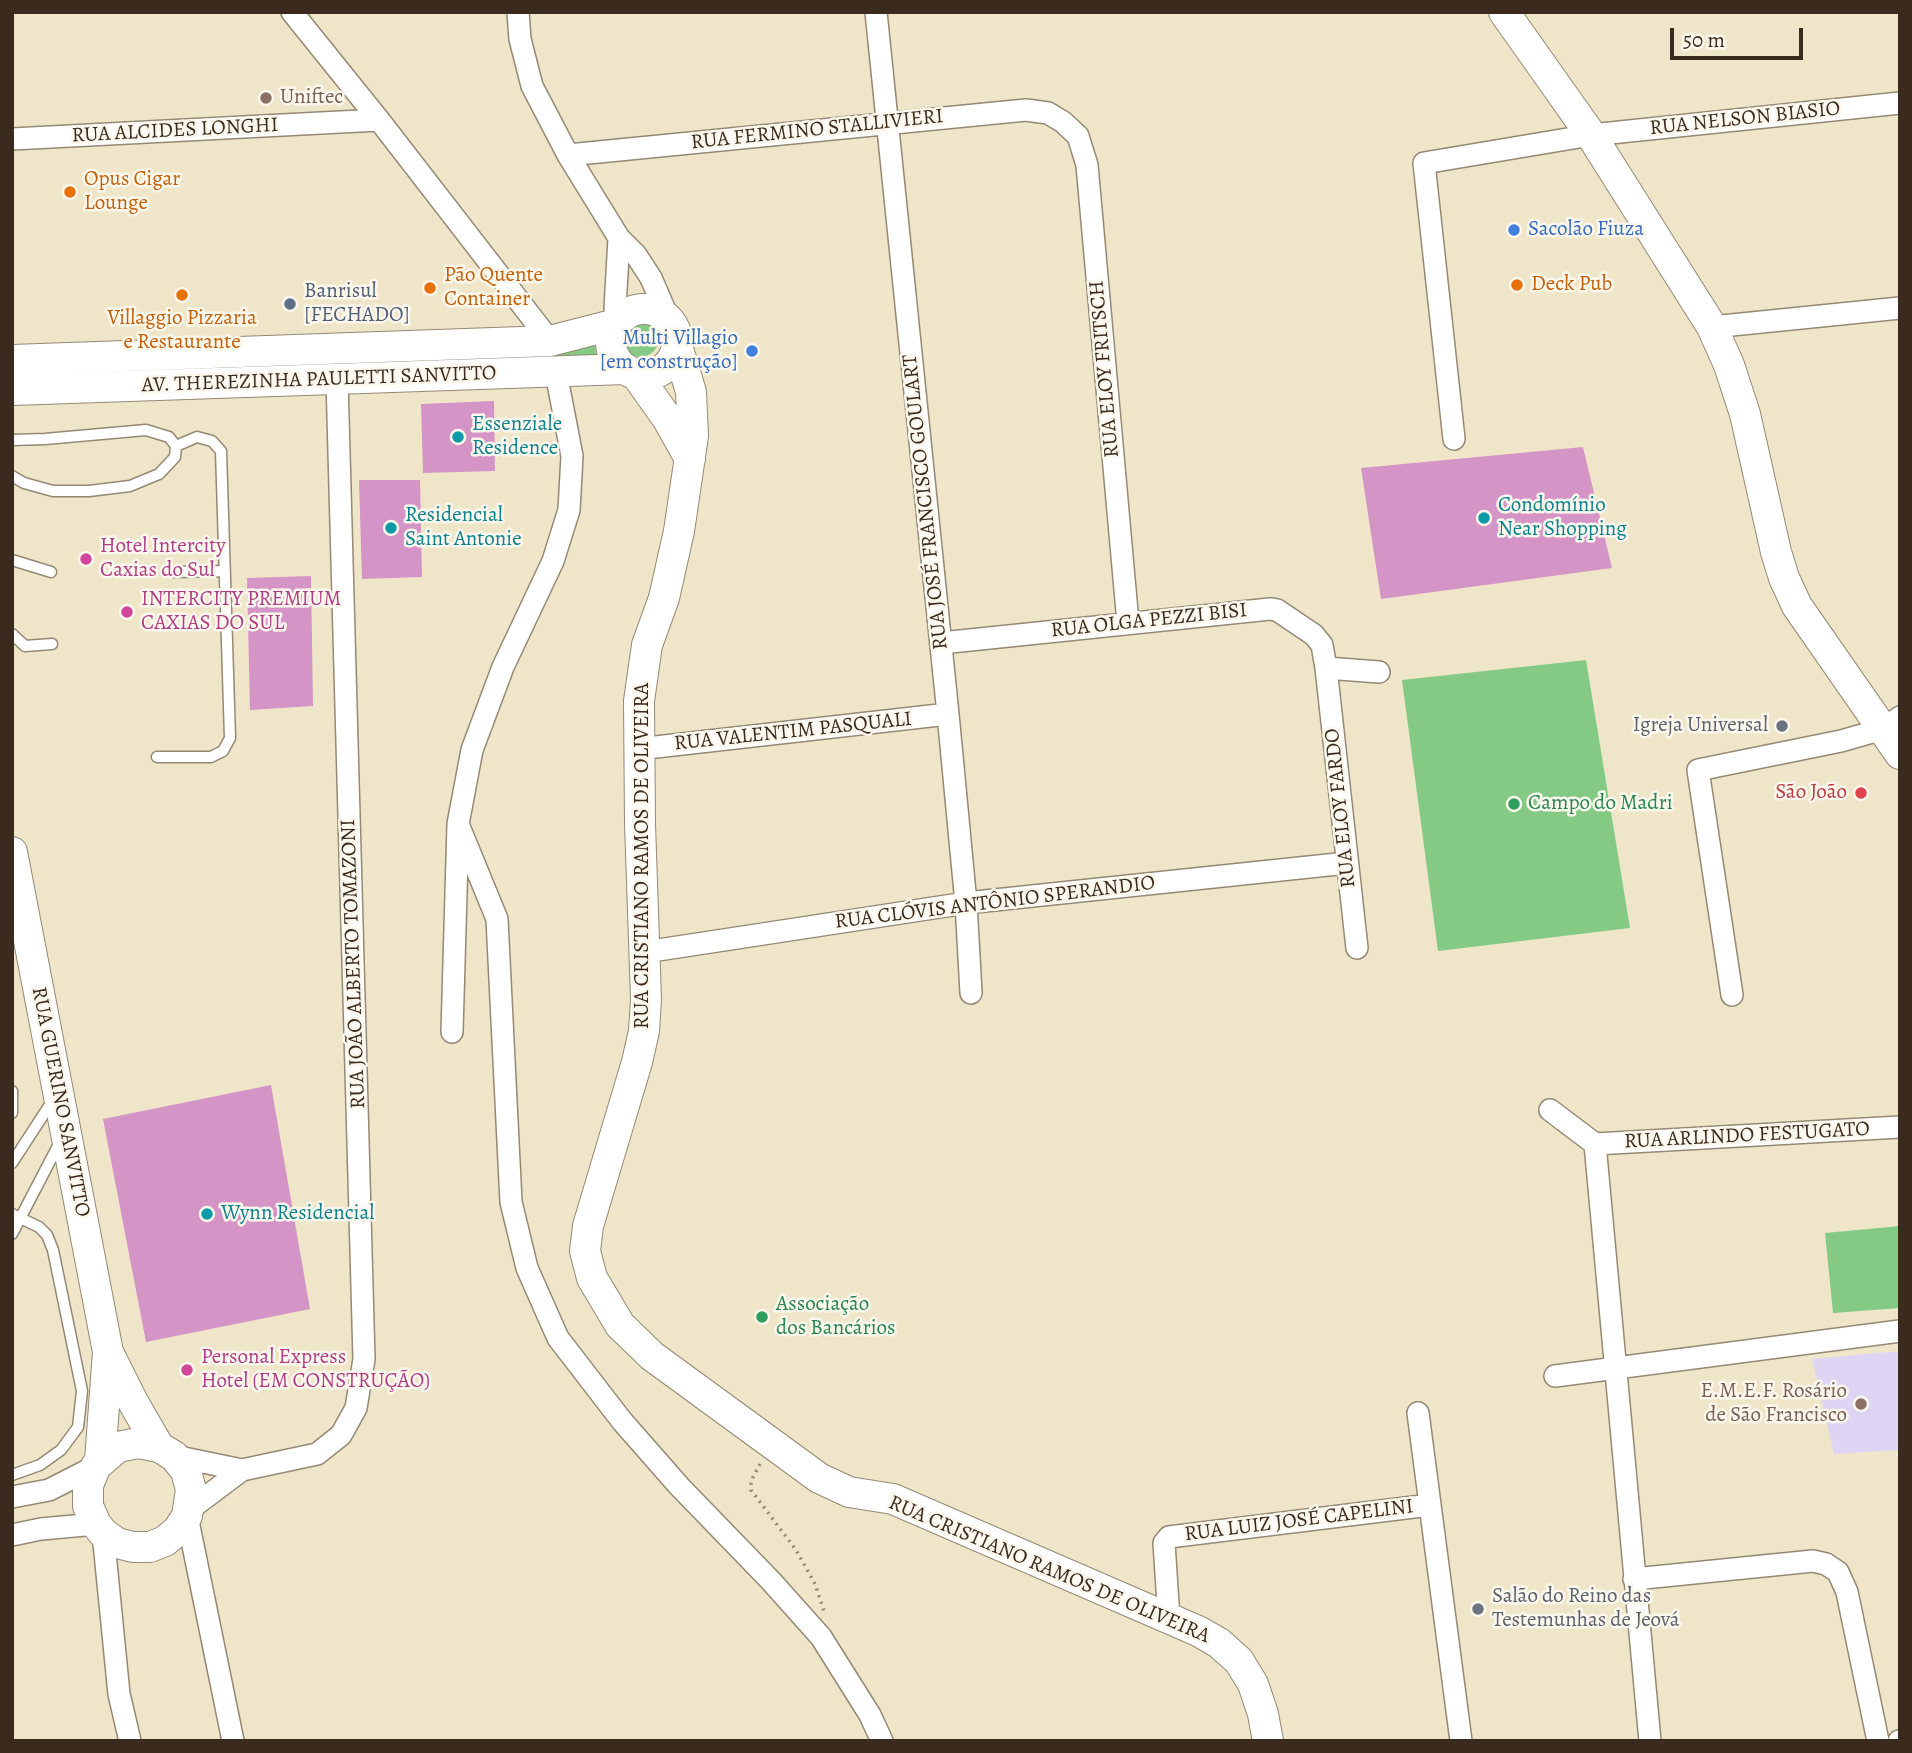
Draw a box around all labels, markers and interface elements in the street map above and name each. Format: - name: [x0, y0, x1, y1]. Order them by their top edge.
- scale bar: [1674, 14, 1807, 58]
- text: 50 m: [1683, 26, 1725, 54]
- place label: Uniftec: [280, 85, 343, 111]
- marker: Uniftec: [258, 90, 274, 106]
- street label: RUA NELSON BIASIO: [1648, 96, 1842, 142]
- street label: RUA FERMINO STALLIVIERI: [690, 104, 944, 156]
- street label: RUA ALCIDES LONGHI: [71, 113, 279, 149]
- place label: Opus Cigar Lounge: [84, 167, 180, 217]
- marker: Opus Cigar Lounge: [62, 184, 78, 200]
- place label: Sacolão Fiuza: [1528, 217, 1644, 243]
- marker: Sacolão Fiuza: [1506, 222, 1522, 238]
- place label: Pão Quente Container: [444, 263, 543, 313]
- place label: Deck Pub: [1531, 272, 1612, 298]
- marker: Deck Pub: [1509, 277, 1525, 293]
- place label: Banrisul [FECHADO]: [304, 279, 410, 329]
- street label: RUA ELOY FRITSCH: [1085, 279, 1125, 459]
- marker: Pão Quente Container: [422, 280, 438, 296]
- marker: Villaggio Pizzaria e Restaurante: [174, 287, 190, 303]
- marker: Banrisul [FECHADO]: [282, 296, 298, 312]
- place label: Villaggio Pizzaria e Restaurante: [107, 306, 257, 356]
- place label: Multi Villagio [em construção]: [600, 326, 738, 376]
- marker: Multi Villagio [em construção]: [744, 343, 760, 359]
- street label: RUA JOSÉ FRANCISCO GOULART: [898, 353, 954, 651]
- street label: AV. THEREZINHA PAULETTI SANVITTO: [141, 361, 497, 399]
- place label: Essenziale Residence: [472, 412, 562, 462]
- marker: Essenziale Residence: [450, 429, 466, 445]
- place label: Condomínio Near Shopping: [1498, 493, 1627, 543]
- place label: Residencial Saint Antonie: [405, 503, 522, 553]
- marker: Condomínio Near Shopping: [1476, 510, 1492, 526]
- marker: Residencial Saint Antonie: [383, 520, 399, 536]
- place label: Hotel Intercity Caxias do Sul: [100, 534, 226, 584]
- marker: Hotel Intercity Caxias do Sul: [78, 551, 94, 567]
- place label: INTERCITY PREMIUM CAXIAS DO SUL: [141, 587, 341, 637]
- street label: RUA OLGA PEZZI BISI: [1050, 598, 1248, 644]
- marker: INTERCITY PREMIUM CAXIAS DO SUL: [119, 604, 135, 620]
- street label: RUA CRISTIANO RAMOS DE OLIVEIRA: [630, 683, 656, 1029]
- street label: RUA VALENTIM PASQUALI: [673, 707, 913, 757]
- place label: Igreja Universal: [1633, 713, 1768, 739]
- marker: Igreja Universal: [1774, 718, 1790, 734]
- street label: RUA ELOY FARDO: [1320, 727, 1362, 889]
- place label: São João: [1775, 780, 1847, 806]
- marker: São João: [1853, 785, 1869, 801]
- place label: Campo do Madri: [1528, 791, 1673, 817]
- marker: Campo do Madri: [1506, 796, 1522, 812]
- street label: RUA JOÃO ALBERTO TOMAZONI: [336, 819, 372, 1109]
- street label: RUA CLÓVIS ANTÔNIO SPERANDIO: [833, 871, 1157, 935]
- street label: RUA GUERINO SANVITTO: [25, 985, 95, 1219]
- street label: RUA ARLINDO FESTUGATO: [1624, 1117, 1870, 1155]
- place label: Wynn Residencial: [221, 1201, 374, 1227]
- marker: Wynn Residencial: [199, 1206, 215, 1222]
- place label: Associação dos Bancários: [776, 1292, 896, 1342]
- marker: Associação dos Bancários: [754, 1309, 770, 1325]
- place label: Personal Express Hotel (EM CONSTRUÇÃO): [201, 1345, 430, 1395]
- marker: Personal Express Hotel (EM CONSTRUÇÃO): [179, 1362, 195, 1378]
- place label: E.M.E.F. Rosário de São Francisco: [1700, 1379, 1847, 1429]
- marker: E.M.E.F. Rosário de São Francisco: [1853, 1396, 1869, 1412]
- street label: RUA CRISTIANO RAMOS DE OLIVEIRA: [885, 1491, 1213, 1649]
- street label: RUA LUIZ JOSÉ CAPELINI: [1183, 1494, 1415, 1548]
- place label: Salão do Reino das Testemunhas de Jeová: [1492, 1584, 1680, 1634]
- marker: Salão do Reino das Testemunhas de Jeová: [1470, 1601, 1486, 1617]

